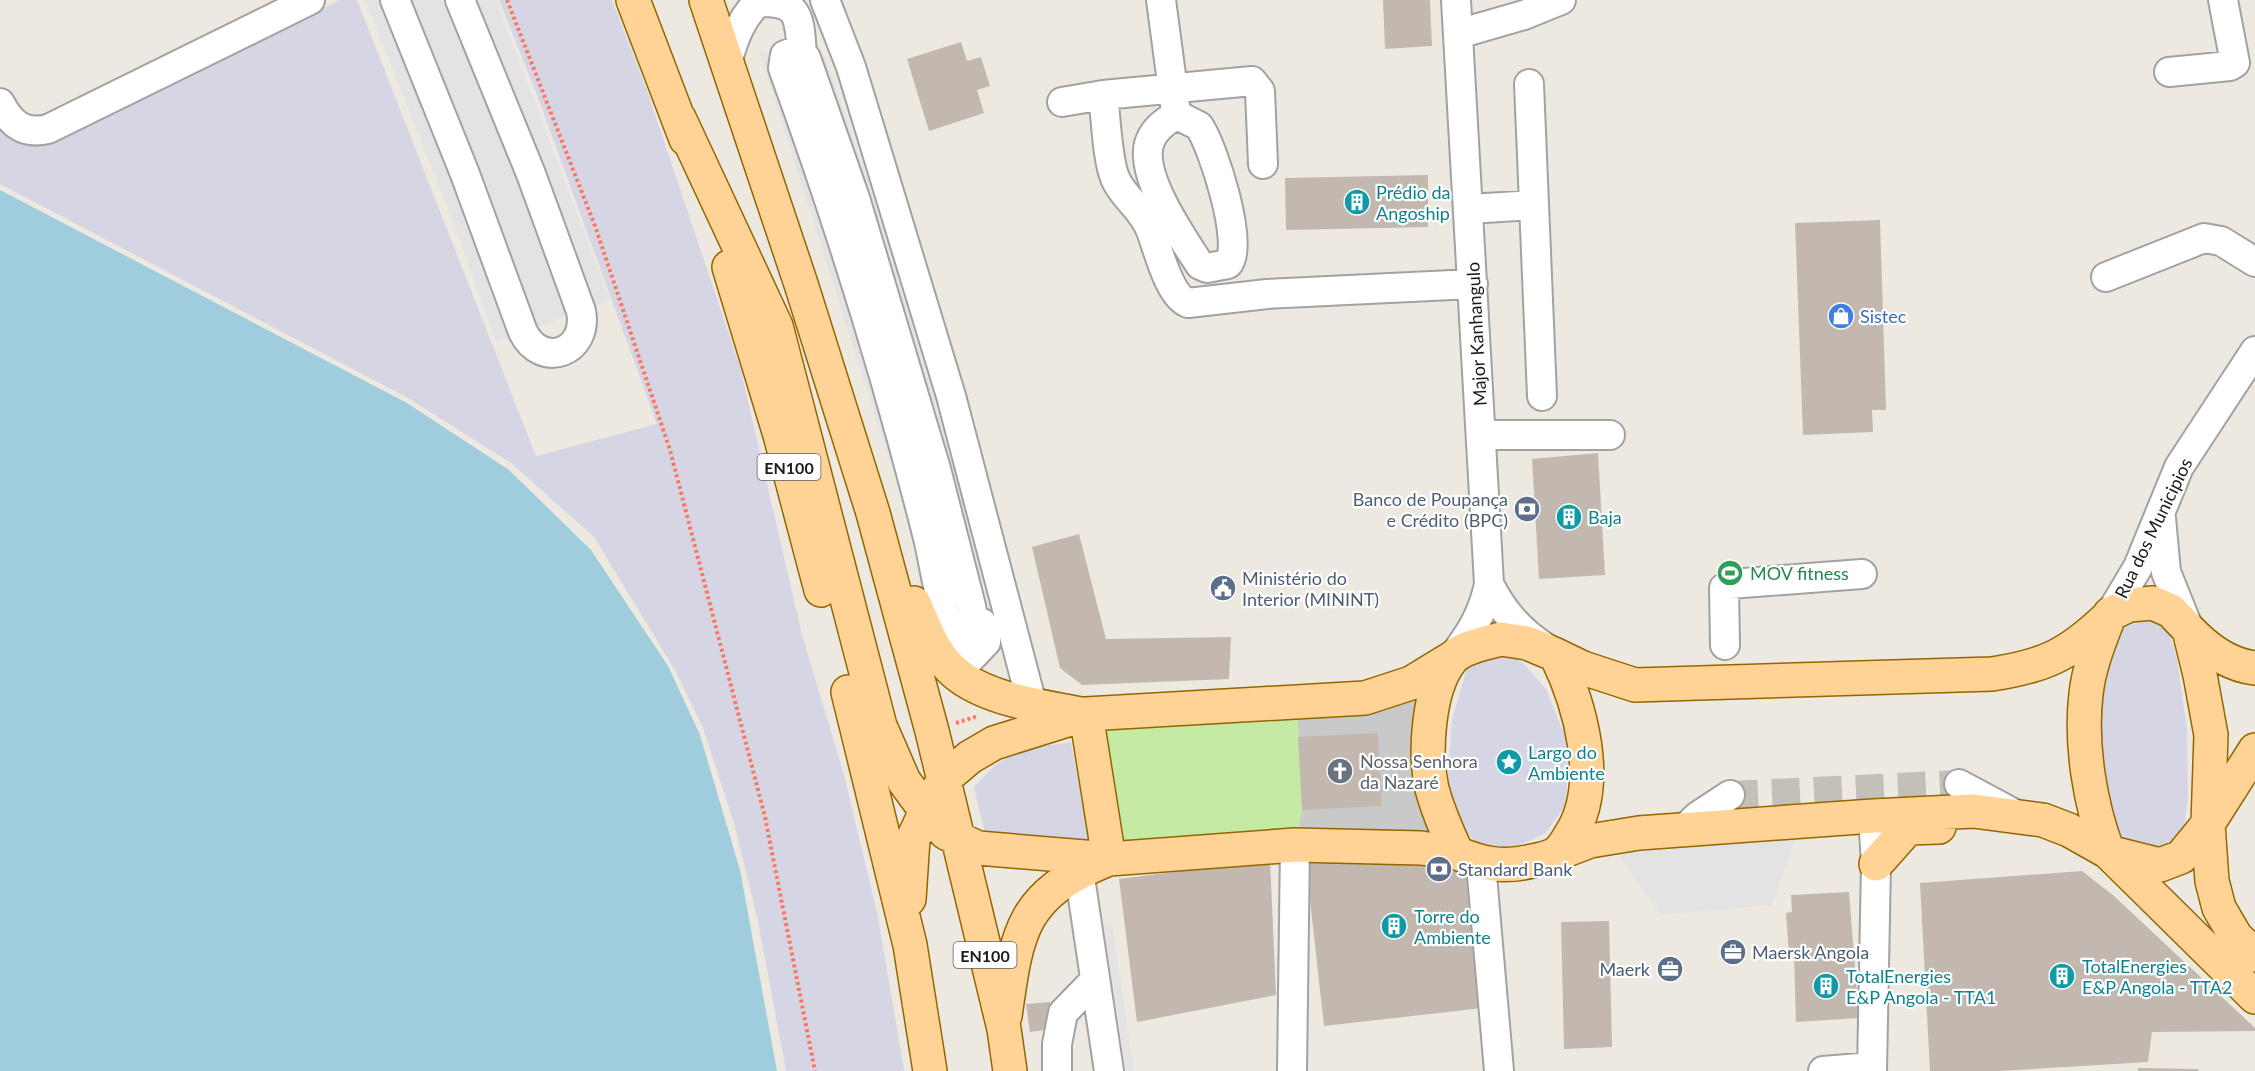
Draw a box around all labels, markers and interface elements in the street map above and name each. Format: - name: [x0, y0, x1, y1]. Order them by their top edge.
- place label: Prédio da Angoship: [1376, 181, 1451, 224]
- building icon: Prédio da Angoship: [1342, 187, 1372, 217]
- street label: Major Kanhangulo: [1461, 261, 1491, 407]
- shop icon: Sistec: [1826, 301, 1856, 331]
- place label: Sistec: [1860, 305, 1907, 327]
- road number: EN100: [758, 454, 820, 480]
- street label: Rua dos Municipios: [2109, 454, 2197, 602]
- place label: Banco de Poupança e Crédito (BPC): [1353, 488, 1508, 531]
- bank icon: Banco de Poupança e Crédito (BPC): [1512, 494, 1542, 524]
- building icon: Baja: [1554, 502, 1584, 532]
- place label: Baja: [1588, 506, 1622, 528]
- sports icon: MOV fitness: [1715, 558, 1745, 588]
- place label: MOV fitness: [1750, 562, 1849, 584]
- place label: Ministério do Interior (MININT): [1242, 567, 1379, 610]
- public building icon: Ministério do Interior (MININT): [1208, 573, 1238, 603]
- place label: Largo do Ambiente: [1528, 741, 1605, 784]
- place icon: Largo do Ambiente: [1494, 747, 1524, 777]
- place label: Nossa Senhora da Nazaré: [1360, 750, 1478, 793]
- church icon: Nossa Senhora da Nazaré: [1325, 756, 1355, 786]
- bank icon: Standard Bank: [1424, 854, 1454, 884]
- place label: Standard Bank: [1458, 858, 1573, 880]
- place label: Torre do Ambiente: [1414, 905, 1491, 948]
- building icon: Torre do Ambiente: [1379, 911, 1409, 941]
- office icon: Maersk Angola: [1718, 937, 1748, 967]
- place label: Maersk Angola: [1752, 941, 1869, 963]
- road number: EN100: [954, 942, 1016, 968]
- office icon: Maerk: [1655, 954, 1685, 984]
- place label: TotalEnergies E&P Angola - TTA2: [2082, 955, 2232, 998]
- place label: Maerk: [1599, 958, 1651, 980]
- building icon: TotalEnergies E&P Angola - TTA2: [2047, 961, 2077, 991]
- place label: TotalEnergies E&P Angola - TTA1: [1846, 965, 1996, 1008]
- building icon: TotalEnergies E&P Angola - TTA1: [1811, 971, 1841, 1001]

